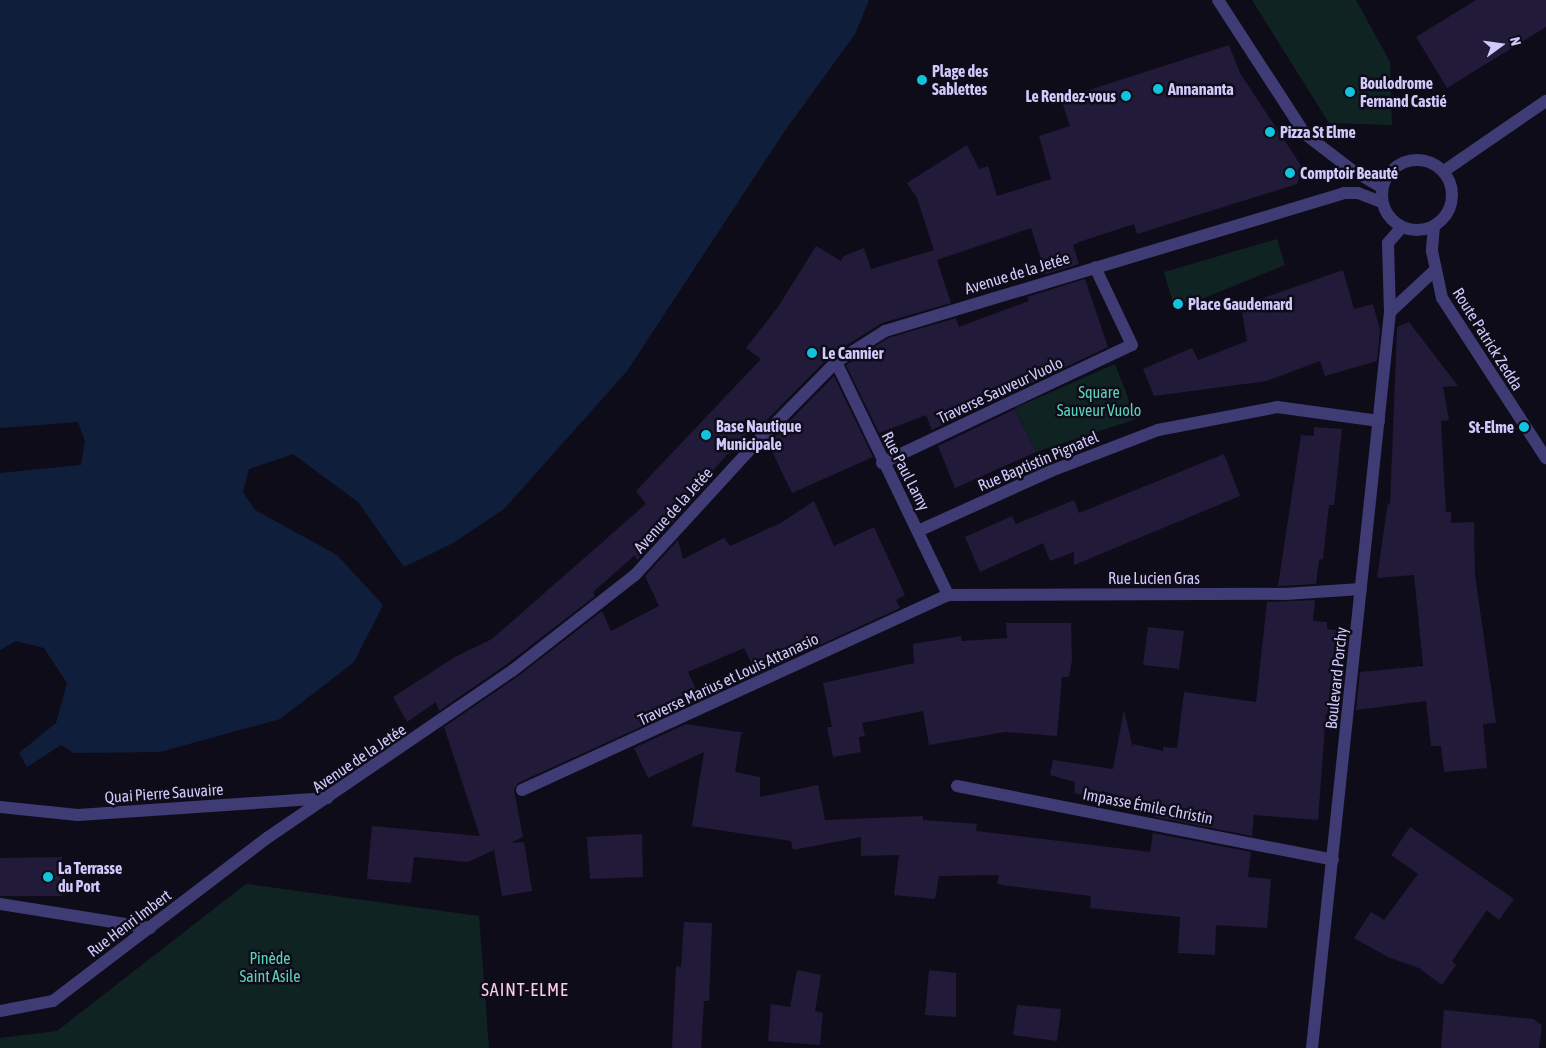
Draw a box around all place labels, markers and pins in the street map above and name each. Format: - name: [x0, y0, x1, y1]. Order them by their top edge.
- place label: Plage des Sablettes: [932, 61, 988, 99]
- place label: Boulodrome Fernand Castié: [1360, 73, 1447, 111]
- marker: Plage des Sablettes: [916, 74, 928, 86]
- place label: Annananta: [1168, 79, 1234, 99]
- marker: Annananta: [1152, 83, 1164, 95]
- place label: Le Rendez-vous: [1025, 86, 1116, 106]
- marker: Boulodrome Fernand Castié: [1344, 86, 1356, 98]
- marker: Le Rendez-vous: [1120, 90, 1132, 102]
- place label: Pizza St Elme: [1280, 122, 1356, 142]
- marker: Pizza St Elme: [1264, 126, 1276, 138]
- place label: Comptoir Beauté: [1300, 163, 1398, 183]
- marker: Comptoir Beauté: [1284, 167, 1296, 179]
- place label: Place Gaudemard: [1188, 294, 1293, 314]
- marker: Place Gaudemard: [1172, 298, 1184, 310]
- place label: Le Cannier: [822, 343, 883, 363]
- marker: Le Cannier: [806, 347, 818, 359]
- place label: Base Nautique Municipale: [716, 416, 802, 454]
- place label: St-Elme: [1469, 417, 1514, 437]
- marker: St-Elme: [1518, 421, 1530, 433]
- marker: Base Nautique Municipale: [700, 429, 712, 441]
- place label: La Terrasse du Port: [58, 858, 122, 896]
- marker: La Terrasse du Port: [42, 871, 54, 883]

